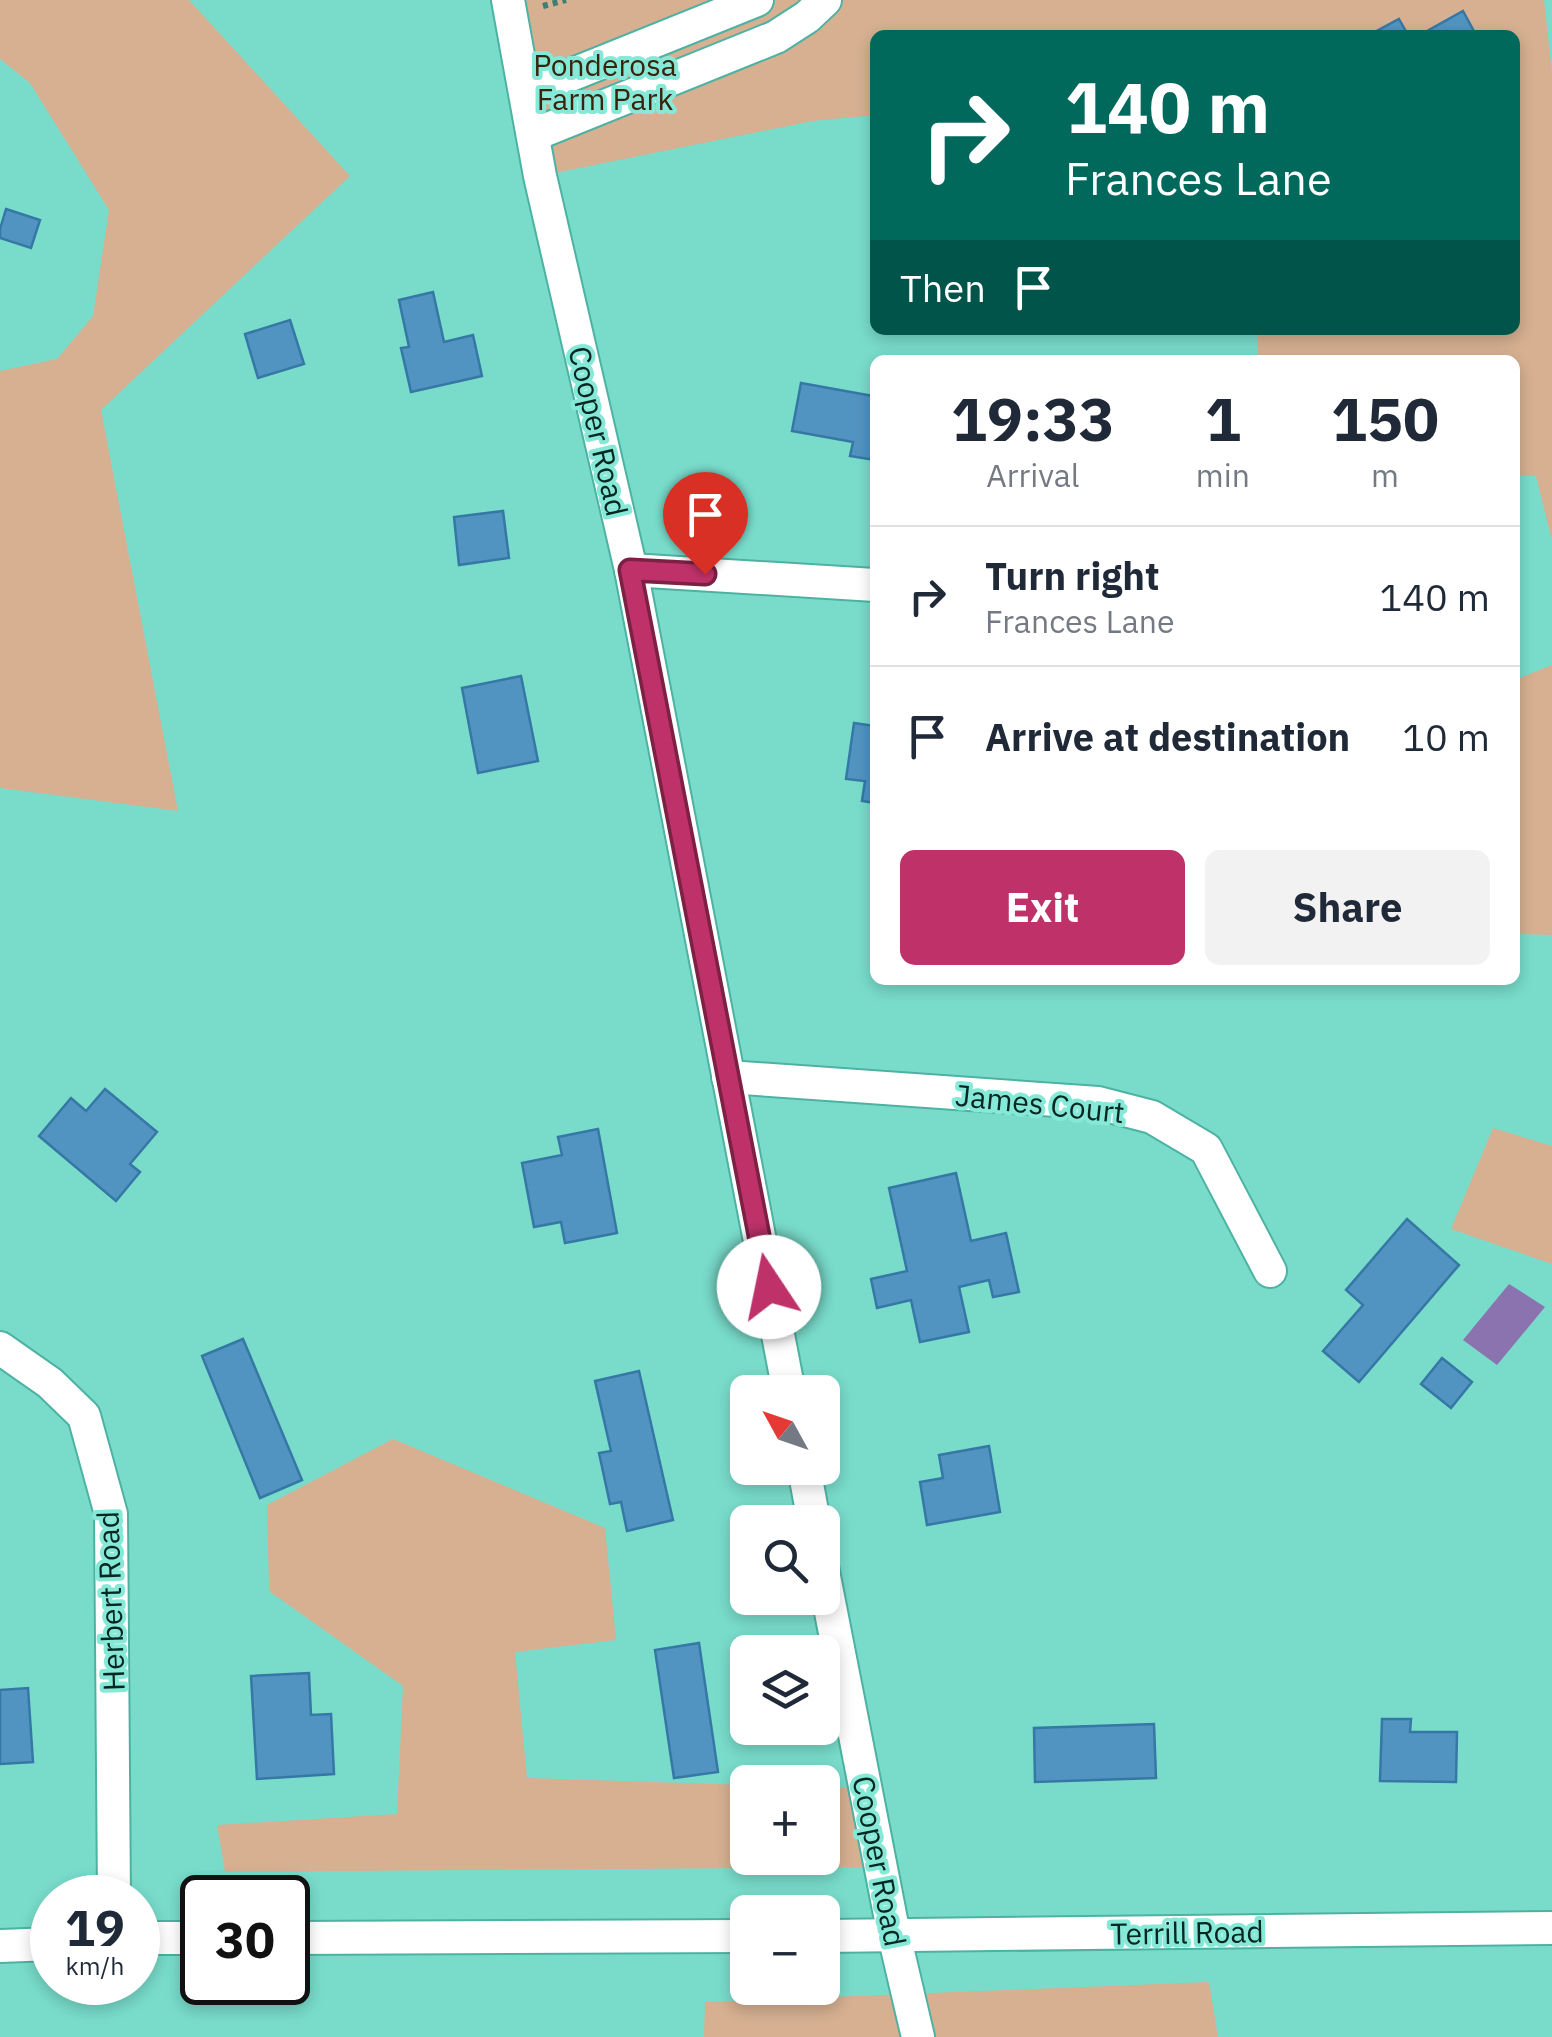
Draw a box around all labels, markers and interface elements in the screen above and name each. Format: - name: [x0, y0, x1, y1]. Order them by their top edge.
- park label: Ponderosa Farm Park: [533, 45, 677, 118]
- text: 140 m: [1065, 61, 1270, 152]
- icon: right: [900, 70, 1030, 200]
- text: Frances Lane: [1065, 149, 1332, 207]
- icon: arrive: [1006, 260, 1061, 315]
- text: Then: [900, 263, 986, 312]
- street label: Cooper Road: [561, 342, 637, 520]
- text: 19:33: [951, 379, 1115, 458]
- text: 1: [1205, 379, 1241, 458]
- text: 150: [1331, 379, 1439, 458]
- text: Arrival: [986, 454, 1080, 496]
- text: min: [1196, 454, 1250, 496]
- text: m: [1371, 454, 1399, 496]
- pin: [663, 472, 748, 575]
- icon: arrive: [678, 487, 733, 542]
- text: Turn right: [985, 551, 1160, 600]
- icon: right: [900, 569, 955, 624]
- text: 140 m: [1379, 572, 1490, 621]
- text: Frances Lane: [985, 600, 1175, 642]
- icon: arrive: [900, 709, 955, 764]
- text: Arrive at destination: [985, 712, 1350, 761]
- text: 10 m: [1402, 712, 1490, 761]
- button: Exit: [900, 850, 1185, 965]
- button: Share: [1205, 850, 1490, 965]
- street label: James Court: [954, 1075, 1126, 1131]
- position arrow: [717, 1235, 821, 1339]
- north arrow: [730, 1375, 840, 1485]
- map controls: [730, 1375, 840, 2005]
- button: search: [730, 1505, 840, 1615]
- street label: Herbert Road: [87, 1510, 133, 1692]
- button: layers: [730, 1635, 840, 1745]
- button: +: [730, 1765, 840, 1875]
- street label: Cooper Road: [844, 1772, 916, 1950]
- speed limit sign: 30: [180, 1875, 310, 2005]
- text: 19: [65, 1895, 125, 1960]
- button: −: [730, 1895, 840, 2005]
- street label: Terrill Road: [1110, 1911, 1264, 1953]
- text: km/h: [66, 1949, 124, 1982]

